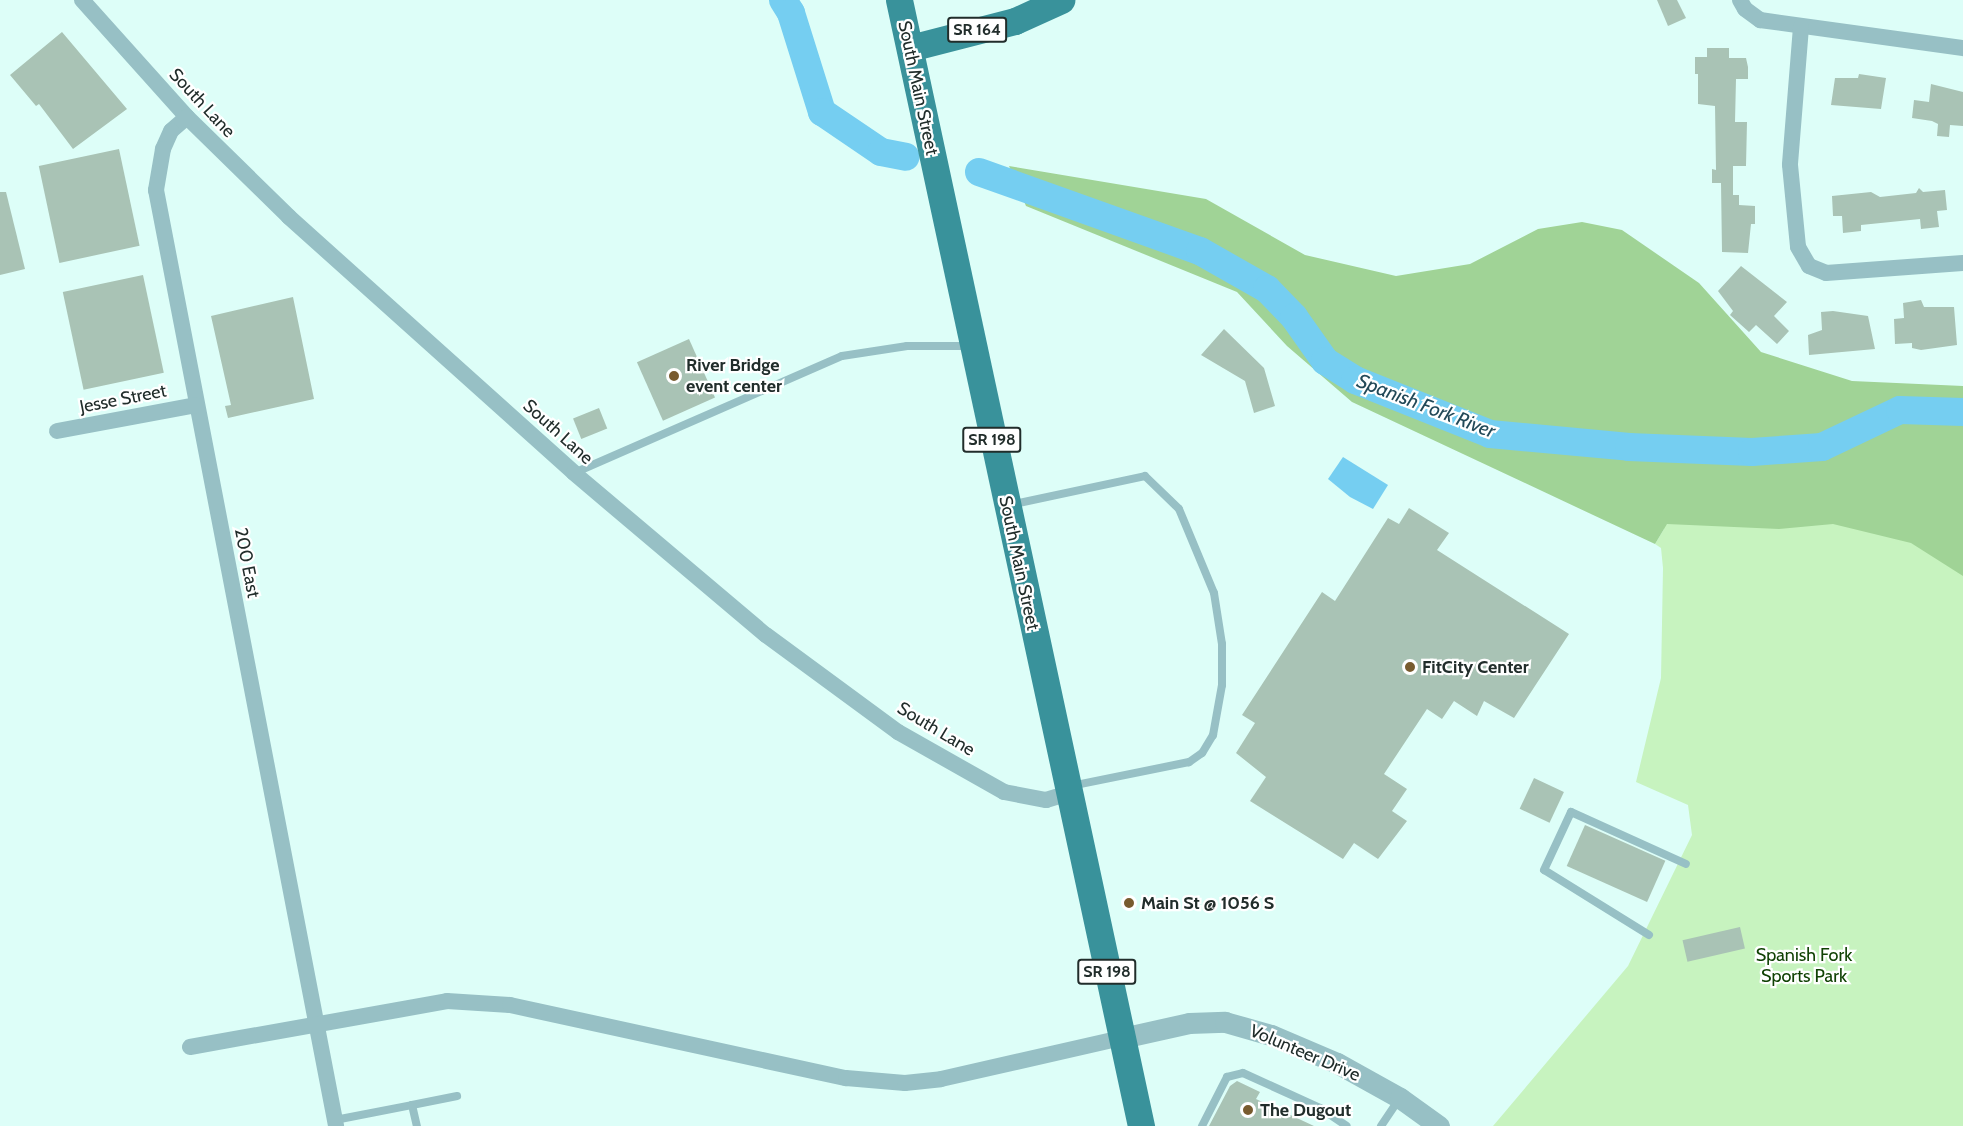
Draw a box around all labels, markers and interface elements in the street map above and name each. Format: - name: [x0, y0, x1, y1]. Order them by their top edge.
- road number: SR 164: [947, 17, 1007, 43]
- street label: South Main Street: [893, 19, 943, 157]
- street label: South Lane: [165, 64, 239, 142]
- place label: River Bridge event center: [686, 355, 782, 398]
- marker: River Bridge event center: [667, 369, 681, 383]
- water label: Spanish Fork River: [1353, 369, 1499, 443]
- street label: Jesse Street: [78, 380, 168, 418]
- street label: South Lane: [519, 395, 597, 469]
- road number: SR 198: [962, 427, 1022, 453]
- street label: South Main Street: [994, 494, 1044, 632]
- street label: 200 East: [230, 526, 264, 600]
- place label: FitCity Center: [1422, 656, 1529, 678]
- marker: FitCity Center: [1403, 660, 1417, 674]
- street label: South Lane: [893, 697, 979, 761]
- place label: Main St @ 1056 S: [1141, 892, 1274, 914]
- marker: Main St @ 1056 S: [1122, 896, 1136, 910]
- park label: Spanish Fork Sports Park: [1756, 945, 1852, 988]
- road number: SR 198: [1077, 959, 1137, 985]
- street label: Volunteer Drive: [1246, 1020, 1364, 1086]
- place label: The Dugout: [1260, 1099, 1351, 1121]
- marker: The Dugout: [1241, 1103, 1255, 1117]

